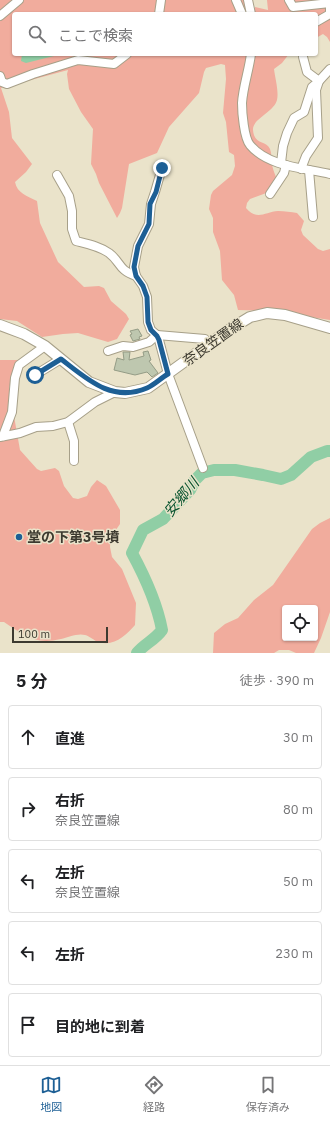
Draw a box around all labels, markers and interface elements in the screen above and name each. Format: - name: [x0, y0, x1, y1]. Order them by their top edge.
- search box: [12, 12, 318, 56]
- icon: search: [26, 23, 48, 45]
- text: ここで検索: [58, 26, 133, 45]
- route end: [153, 159, 171, 177]
- street label: 奈良笠置線: [179, 315, 247, 369]
- route start: [26, 366, 44, 384]
- water label: 安郷川: [159, 472, 204, 520]
- place label: 堂の下第3号墳: [27, 528, 119, 546]
- marker: 堂の下第3号墳: [14, 532, 24, 542]
- map controls: [282, 605, 318, 641]
- button: locate: [282, 605, 318, 641]
- scale bar: [12, 625, 108, 644]
- text: 100 m: [18, 627, 50, 641]
- text: 5 分: [16, 670, 47, 692]
- text: 徒歩 · 390 m: [240, 672, 314, 689]
- icon: ahead: [17, 726, 39, 748]
- text: 直進: [55, 729, 85, 748]
- text: 30 m: [283, 729, 313, 746]
- text: 右折: [55, 791, 85, 810]
- icon: right: [17, 798, 39, 820]
- text: 80 m: [283, 801, 313, 818]
- text: 奈良笠置線: [55, 812, 120, 829]
- text: 左折: [55, 863, 85, 882]
- icon: left: [17, 870, 39, 892]
- text: 50 m: [283, 873, 313, 890]
- text: 奈良笠置線: [55, 884, 120, 901]
- icon: left: [17, 942, 39, 964]
- text: 左折: [55, 945, 85, 964]
- text: 230 m: [275, 945, 313, 962]
- icon: arrive: [17, 1014, 39, 1036]
- text: 目的地に到着: [55, 1017, 145, 1036]
- tab: 地図: [40, 1074, 62, 1114]
- tab: 経路: [143, 1074, 165, 1114]
- tab: 保存済み: [246, 1074, 290, 1114]

